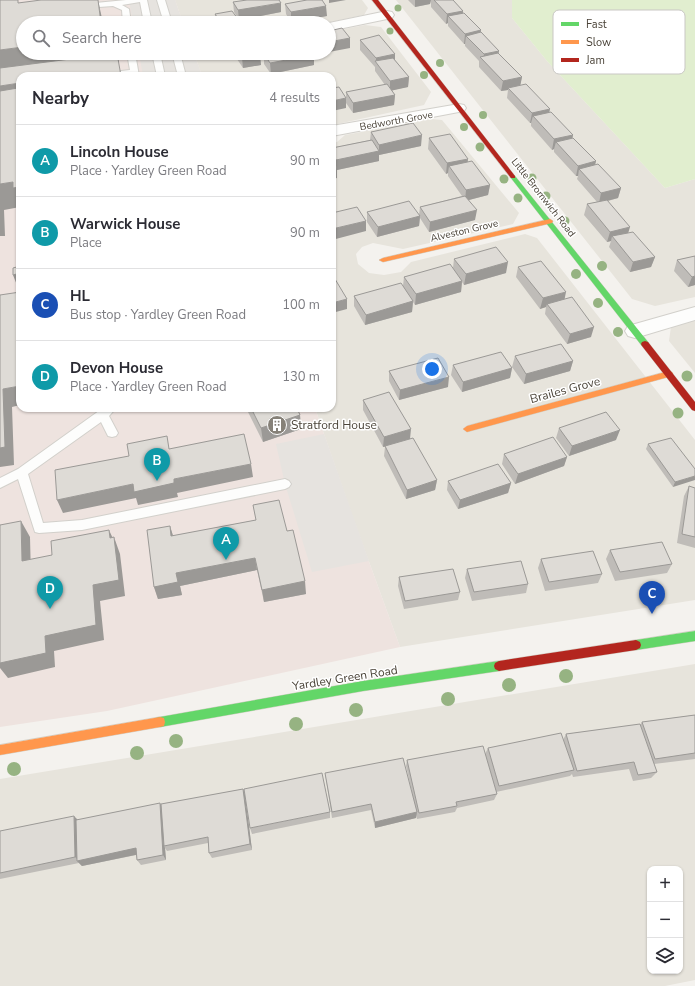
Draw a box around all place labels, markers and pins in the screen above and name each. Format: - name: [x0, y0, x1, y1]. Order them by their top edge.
- building icon: Stratford House: [266, 414, 288, 436]
- place label: Stratford House: [291, 417, 377, 433]
- pin: B: [144, 448, 170, 481]
- pin: A: [213, 527, 239, 560]
- pin: D: [37, 576, 63, 609]
- pin: C: [639, 581, 665, 614]

